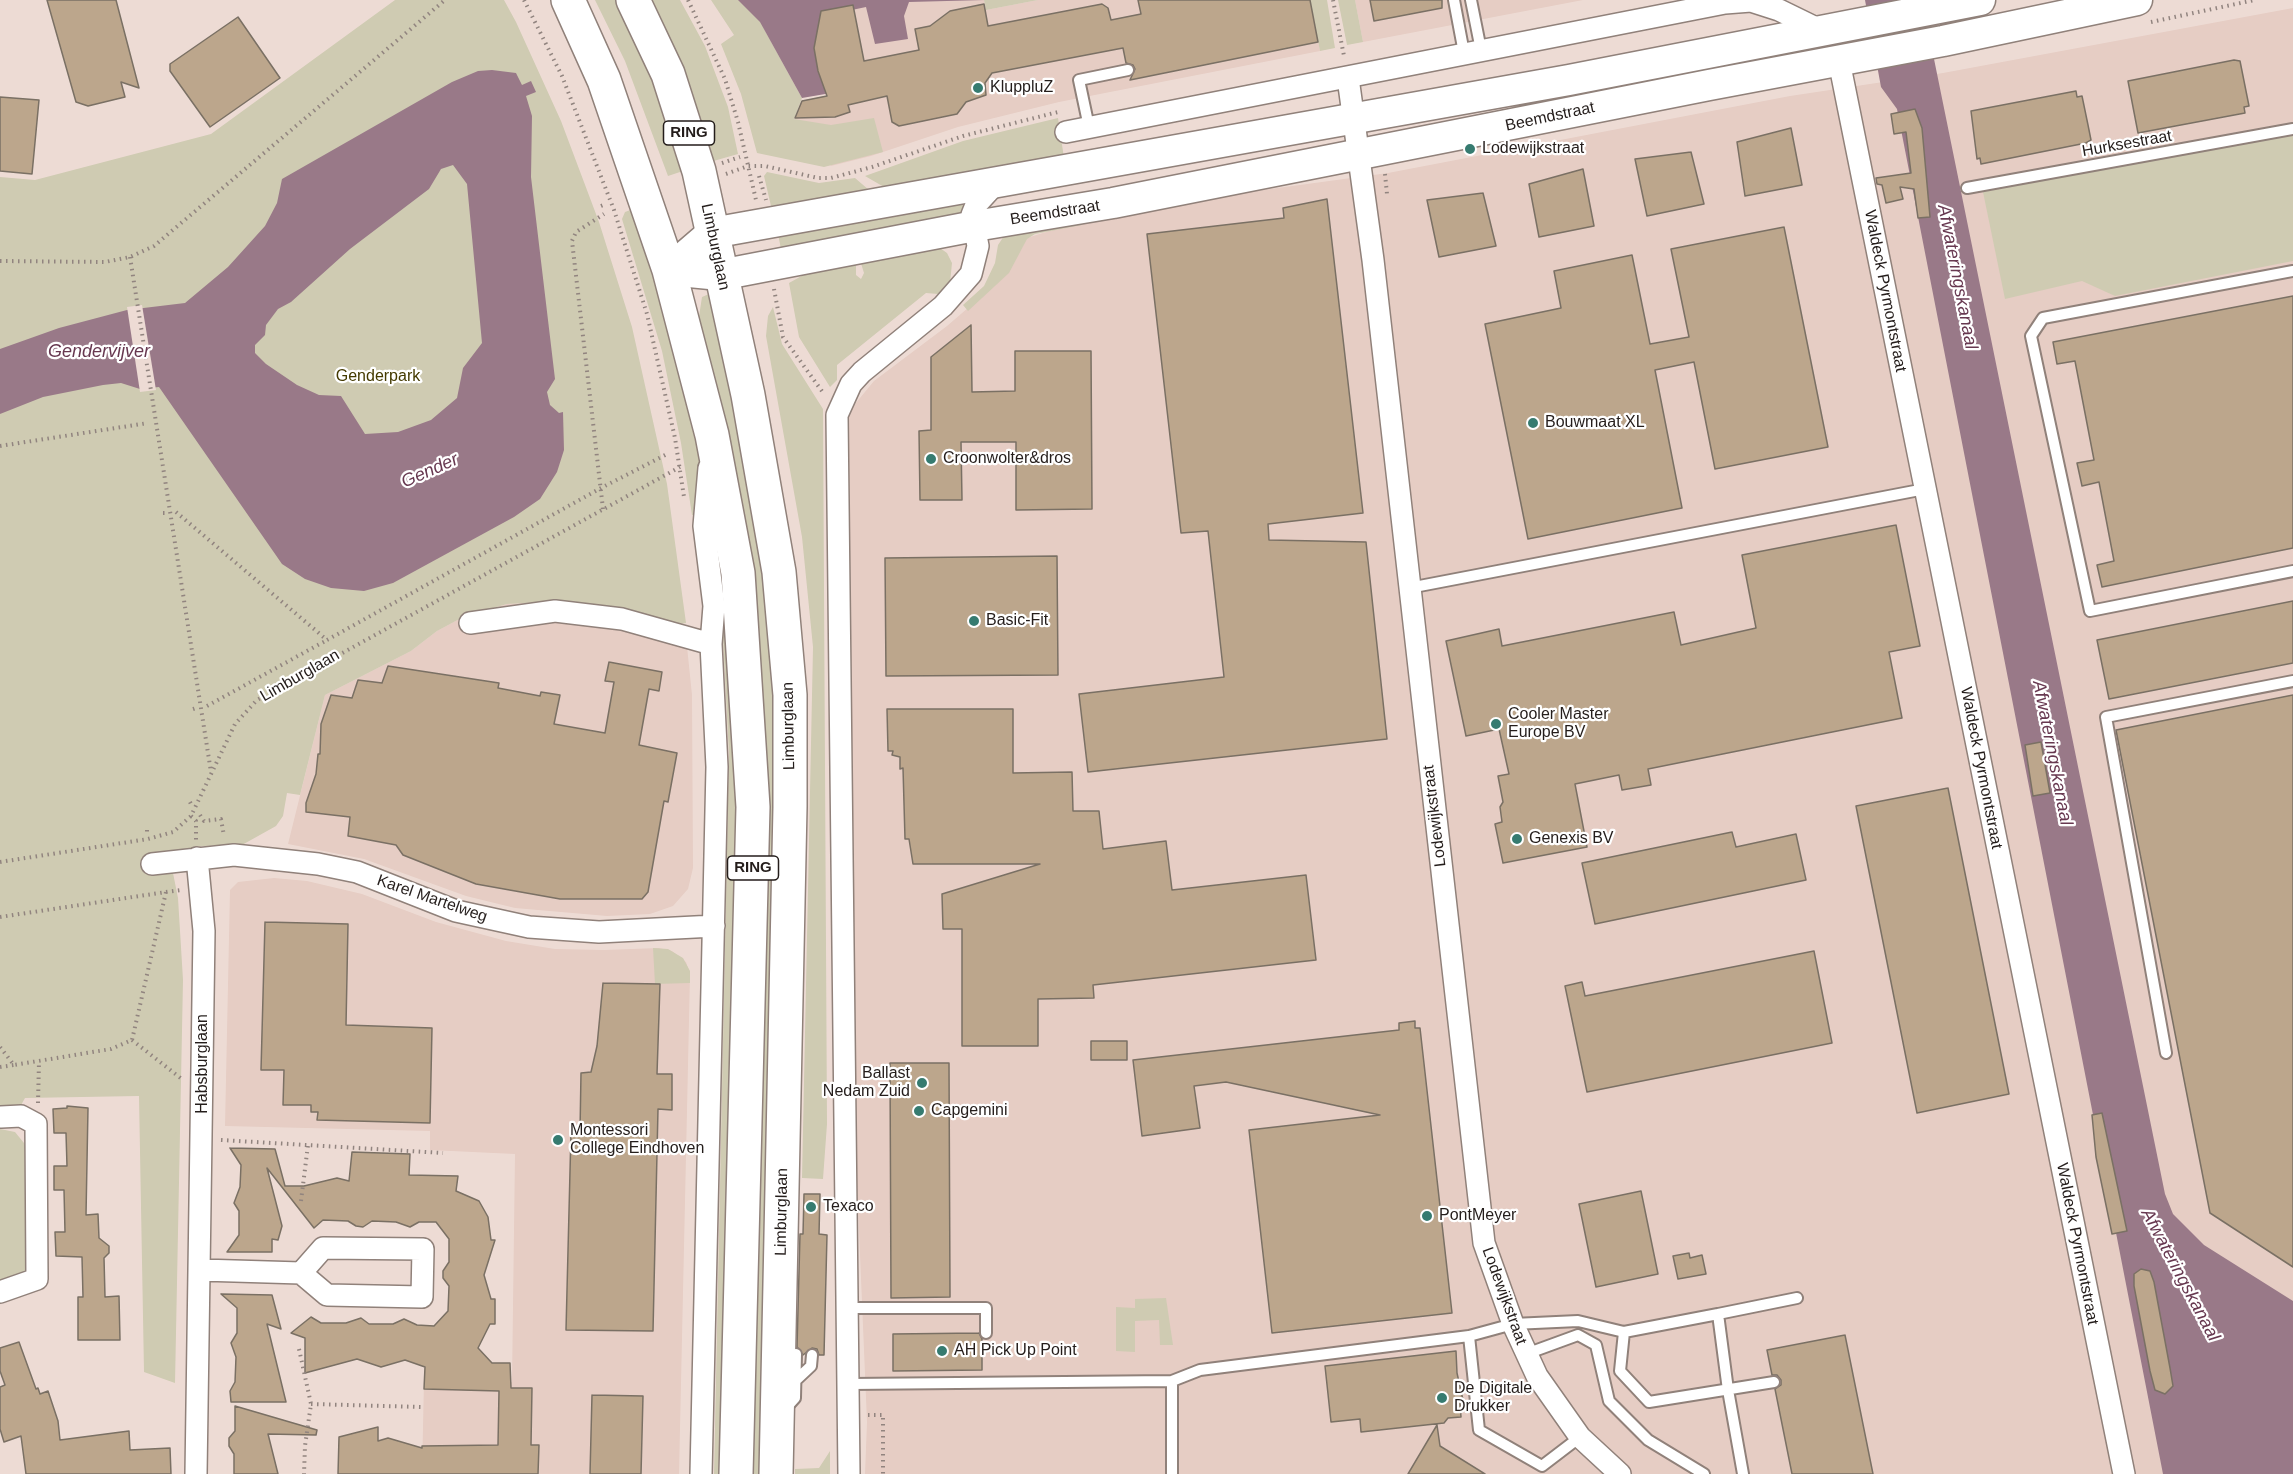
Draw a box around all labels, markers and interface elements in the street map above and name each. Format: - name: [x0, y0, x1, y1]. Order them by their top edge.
- place label: KluppluZ: [990, 78, 1053, 98]
- marker: KluppluZ: [971, 81, 985, 95]
- street label: Beemdstraat: [1504, 98, 1596, 136]
- road number: RING: [664, 121, 714, 145]
- street label: Hurksestraat: [2081, 127, 2173, 161]
- place label: Lodewijkstraat: [1482, 139, 1584, 159]
- marker: Lodewijkstraat: [1463, 142, 1477, 156]
- street label: Beemdstraat: [1009, 196, 1101, 230]
- street label: Limburglaan: [696, 202, 734, 292]
- water label: Afwateringskanaal: [1932, 203, 1982, 351]
- street label: Waldeck Pyrmontstraat: [1860, 208, 1910, 374]
- water label: Gendervijver: [48, 341, 150, 363]
- park label: Genderpark: [336, 367, 420, 387]
- place label: Bouwmaat XL: [1545, 413, 1645, 433]
- marker: Bouwmaat XL: [1526, 416, 1540, 430]
- water label: Gender: [398, 449, 462, 493]
- place label: Croonwolter&dros: [943, 449, 1071, 469]
- marker: Croonwolter&dros: [924, 452, 938, 466]
- place label: Basic-Fit: [986, 611, 1048, 631]
- marker: Basic-Fit: [967, 614, 981, 628]
- street label: Limburglaan: [257, 646, 343, 706]
- water label: Afwateringskanaal: [2027, 679, 2077, 827]
- street label: Limburglaan: [779, 682, 799, 770]
- street label: Waldeck Pyrmontstraat: [1956, 685, 2006, 851]
- place label: Cooler Master Europe BV: [1508, 705, 1608, 743]
- marker: Cooler Master Europe BV: [1489, 717, 1503, 731]
- street label: Lodewijkstraat: [1419, 764, 1451, 868]
- place label: Genexis BV: [1529, 829, 1613, 849]
- marker: Genexis BV: [1510, 832, 1524, 846]
- road number: RING: [728, 856, 778, 880]
- street label: Karel Martelweg: [374, 871, 490, 927]
- street label: Habsburglaan: [193, 1014, 213, 1114]
- place label: Ballast Nedam Zuid: [823, 1064, 910, 1102]
- marker: Ballast Nedam Zuid: [915, 1076, 929, 1090]
- place label: Capgemini: [931, 1101, 1007, 1121]
- marker: Capgemini: [912, 1104, 926, 1118]
- place label: Montessori College Eindhoven: [570, 1121, 704, 1159]
- marker: Montessori College Eindhoven: [551, 1133, 565, 1147]
- street label: Waldeck Pyrmontstraat: [2052, 1161, 2102, 1327]
- street label: Limburglaan: [772, 1168, 792, 1256]
- place label: Texaco: [823, 1197, 874, 1217]
- marker: Texaco: [804, 1200, 818, 1214]
- water label: Afwateringskanaal: [2136, 1205, 2224, 1345]
- place label: PontMeyer: [1439, 1206, 1516, 1226]
- marker: PontMeyer: [1420, 1209, 1434, 1223]
- street label: Lodewijkstraat: [1477, 1245, 1531, 1347]
- place label: AH Pick Up Point: [954, 1341, 1077, 1361]
- marker: AH Pick Up Point: [935, 1344, 949, 1358]
- place label: De Digitale Drukker: [1454, 1379, 1532, 1417]
- marker: De Digitale Drukker: [1435, 1391, 1449, 1405]

